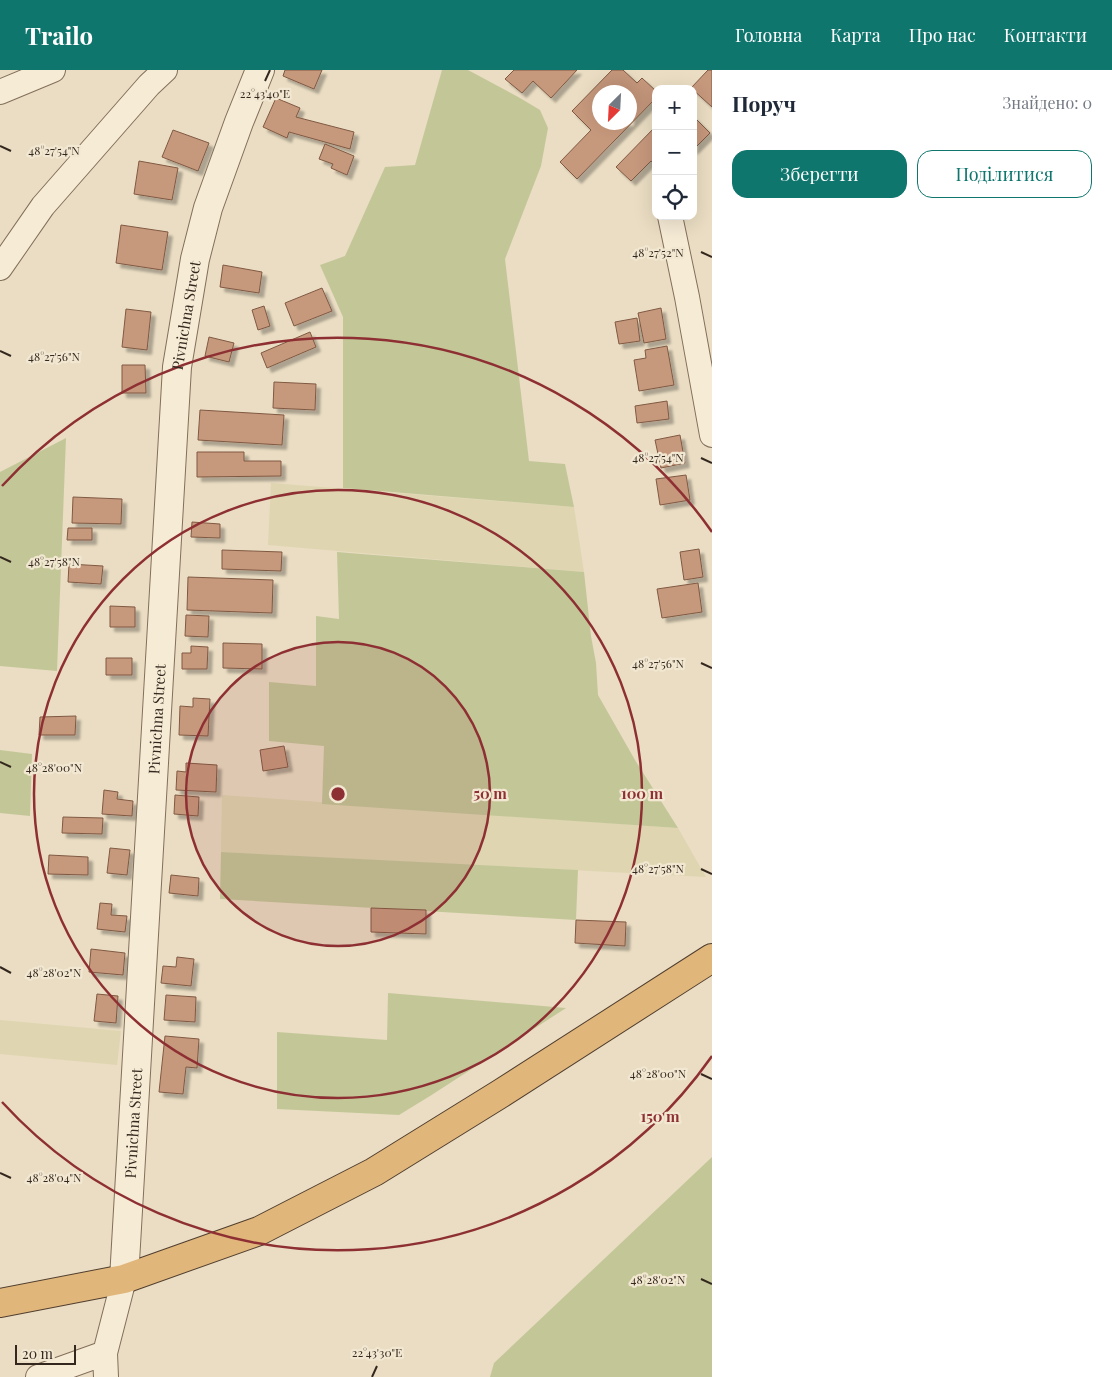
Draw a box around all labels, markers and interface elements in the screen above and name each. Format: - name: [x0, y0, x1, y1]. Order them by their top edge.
- text: Trailo: [25, 19, 93, 51]
- text: Головна: [735, 23, 802, 47]
- text: Карта: [830, 23, 881, 47]
- text: Про нас: [909, 23, 976, 47]
- text: Контакти: [1004, 23, 1087, 47]
- text: 22°43'40"E: [240, 85, 290, 101]
- north arrow: [592, 85, 637, 130]
- map controls: [652, 85, 697, 220]
- button: +: [652, 85, 697, 130]
- text: Поруч: [732, 89, 796, 117]
- text: Знайдено: 0: [1003, 92, 1092, 113]
- button: −: [652, 130, 697, 175]
- text: 48°27'54"N: [28, 142, 80, 158]
- button: Зберегти: [732, 150, 907, 198]
- button: Поділитися: [917, 150, 1092, 198]
- button: locate: [652, 175, 697, 220]
- text: 48°27'52"N: [632, 244, 684, 260]
- street label: Pivnichna Street: [167, 259, 205, 371]
- text: 48°27'56"N: [28, 348, 80, 364]
- text: 48°27'54"N: [632, 449, 684, 465]
- text: 48°27'58"N: [28, 553, 81, 569]
- text: 48°27'56"N: [632, 655, 684, 671]
- street label: Pivnichna Street: [143, 663, 170, 775]
- text: 48°28'00"N: [26, 759, 83, 775]
- text: 50 m: [473, 783, 507, 803]
- text: 100 m: [621, 783, 664, 803]
- centre of rings: [329, 785, 347, 803]
- text: 48°27'58"N: [632, 860, 685, 876]
- text: 48°28'02"N: [27, 964, 82, 980]
- text: 48°28'00"N: [630, 1065, 687, 1081]
- street label: Pivnichna Street: [120, 1067, 146, 1179]
- text: 150 m: [640, 1106, 680, 1126]
- text: 48°28'04"N: [27, 1169, 82, 1185]
- text: 48°28'02"N: [631, 1271, 686, 1287]
- scale bar: [15, 1342, 76, 1365]
- text: 20 m: [22, 1344, 53, 1363]
- text: 22°43'30"E: [352, 1344, 402, 1360]

